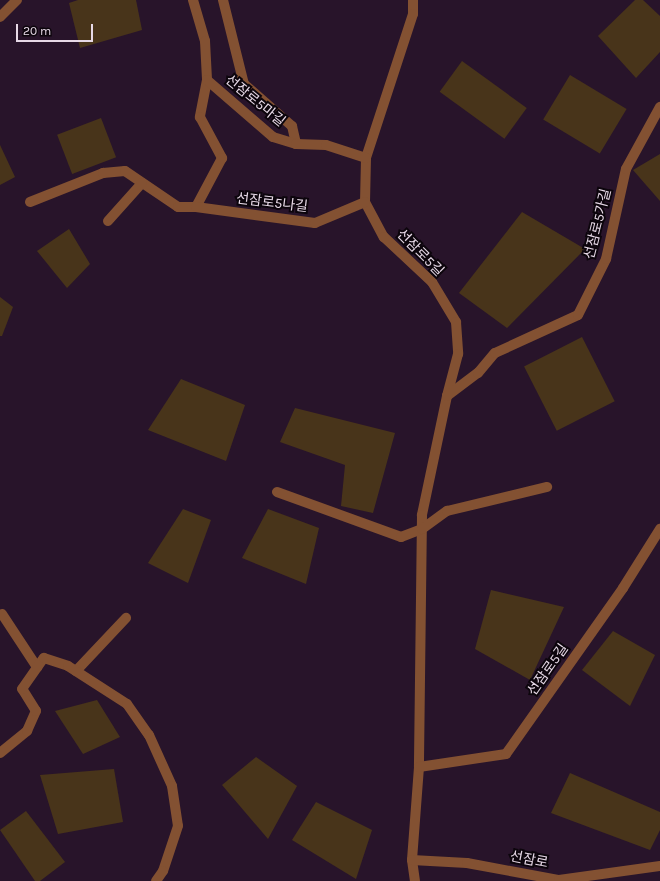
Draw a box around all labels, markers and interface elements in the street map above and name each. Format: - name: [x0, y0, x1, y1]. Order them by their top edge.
- scale bar: [18, 16, 95, 42]
- text: 20 m: [23, 24, 51, 38]
- street label: 선잠로5마길: [222, 72, 288, 130]
- street label: 선잠로5가길: [581, 187, 615, 261]
- street label: 선잠로5나길: [235, 190, 309, 216]
- street label: 선잠로5길: [393, 226, 447, 280]
- street label: 선잠로5길: [524, 641, 572, 699]
- street label: 선잠로: [508, 848, 550, 872]

